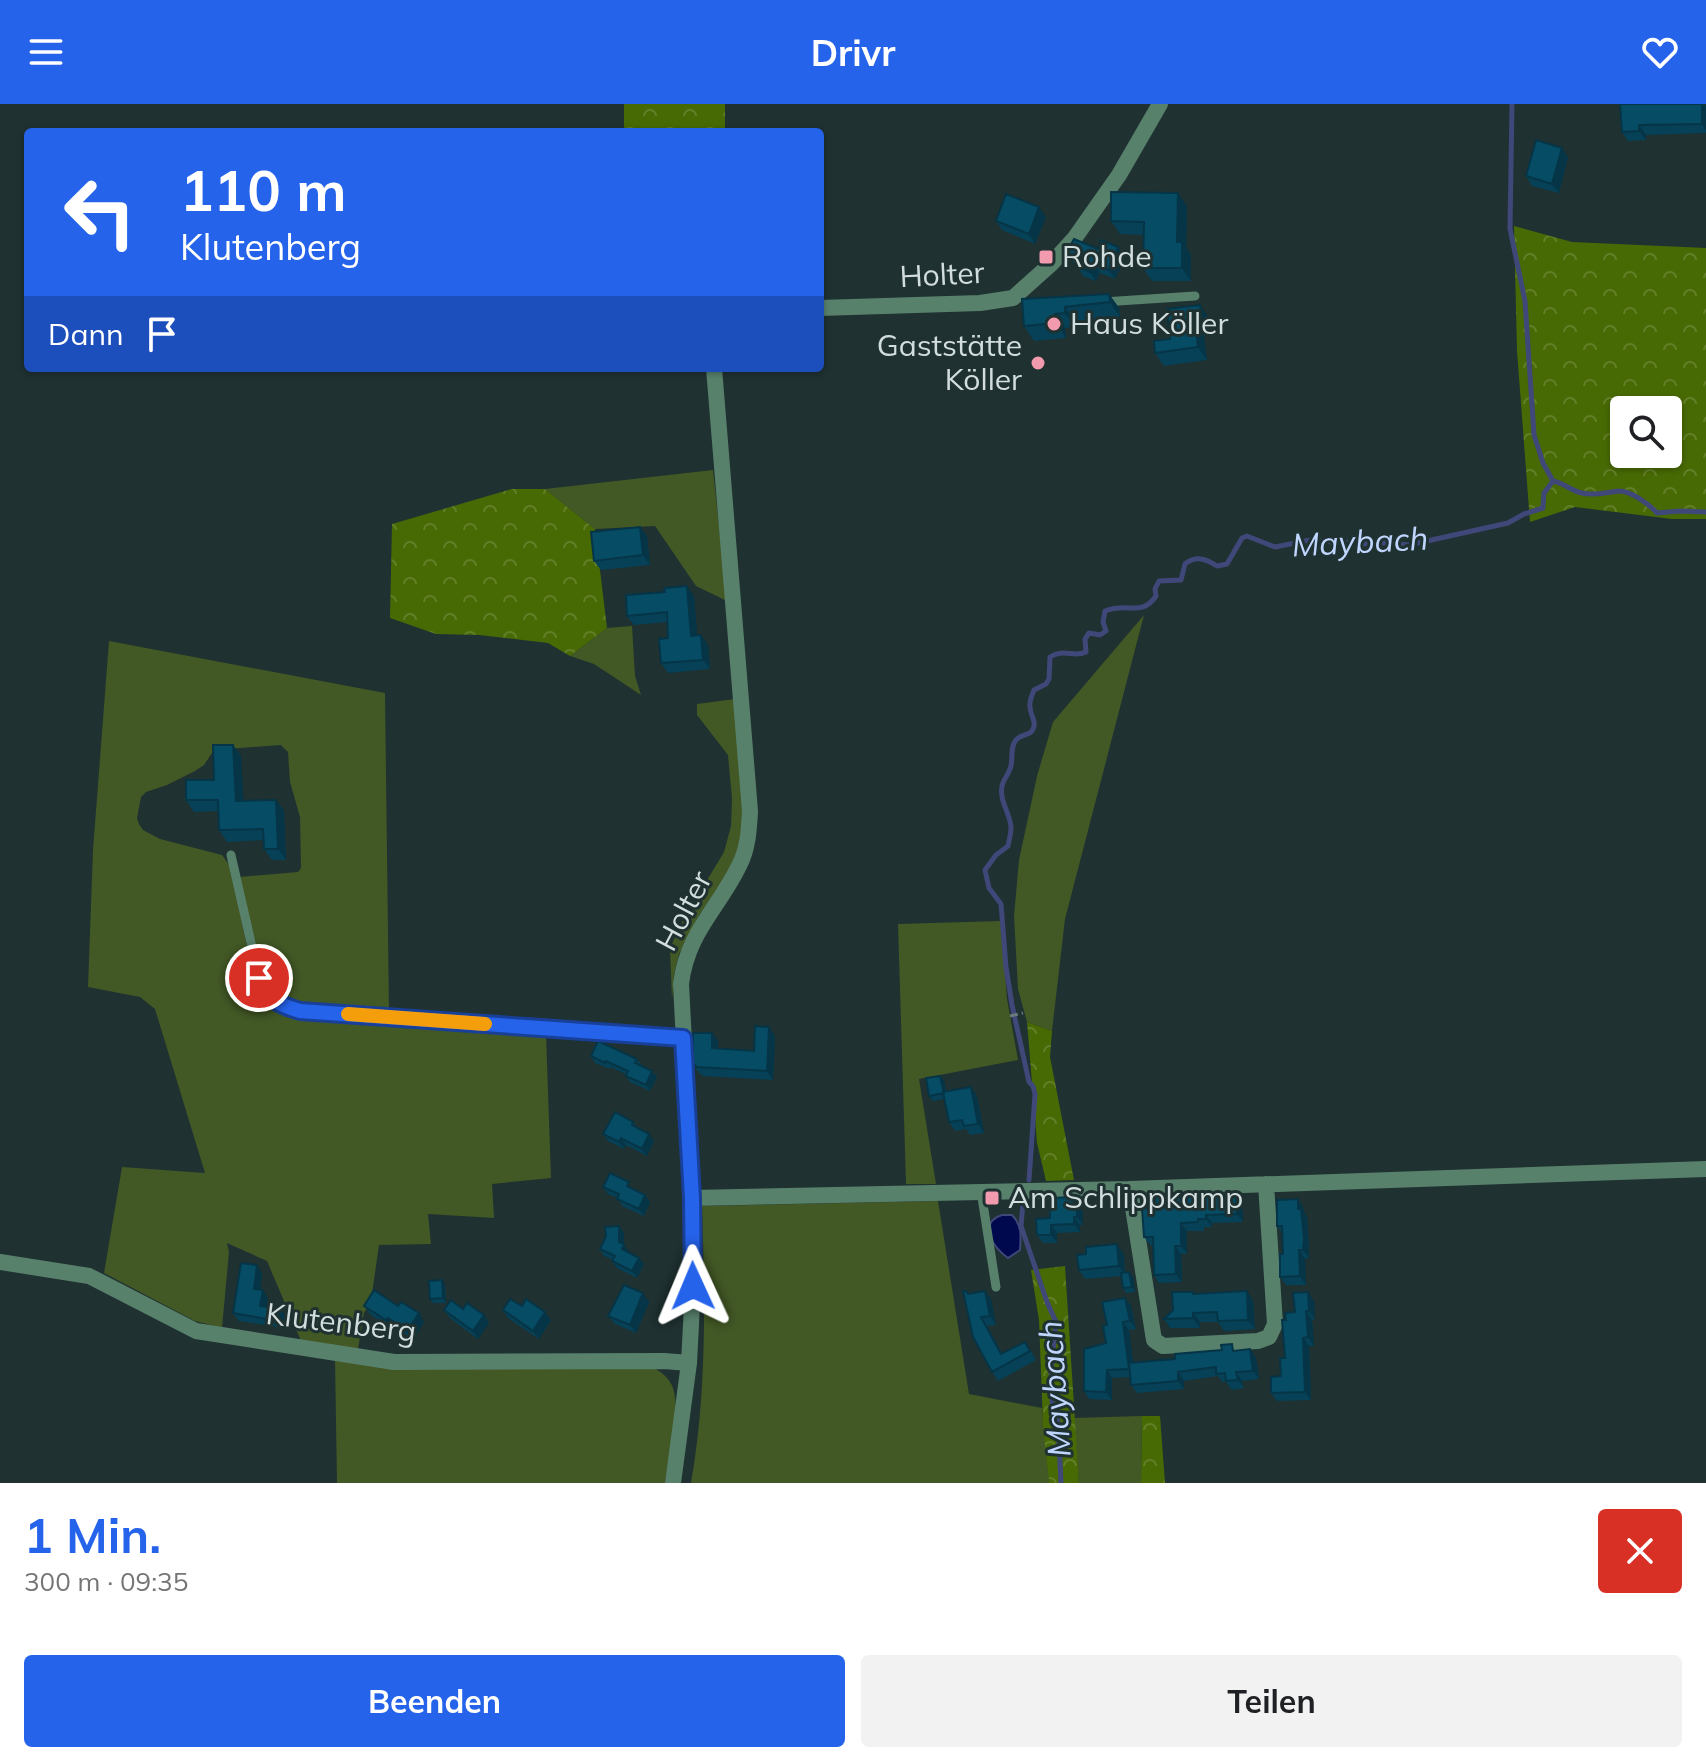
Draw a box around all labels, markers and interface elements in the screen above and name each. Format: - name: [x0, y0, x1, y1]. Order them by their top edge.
- icon: menu: [24, 30, 68, 74]
- text: Drivr: [811, 30, 895, 75]
- icon: heart: [1638, 30, 1682, 74]
- text: 110 m: [180, 155, 347, 225]
- icon: left: [48, 160, 152, 264]
- text: Klutenberg: [180, 224, 361, 269]
- place label: Rohde: [1062, 237, 1151, 275]
- marker: Rohde: [1037, 248, 1055, 266]
- street label: Holter: [899, 253, 985, 295]
- place label: Haus Köller: [1070, 304, 1228, 342]
- icon: arrive: [140, 312, 184, 356]
- text: Dann: [48, 315, 124, 353]
- marker: Haus Köller: [1045, 315, 1063, 333]
- place label: Gaststätte Köller: [877, 326, 1022, 398]
- marker: Gaststätte Köller: [1029, 354, 1047, 372]
- map controls: [1610, 396, 1682, 468]
- button: search: [1610, 396, 1682, 468]
- water label: Maybach: [1291, 517, 1429, 565]
- street label: Holter: [646, 864, 720, 957]
- pin: [225, 944, 293, 1012]
- icon: arrive: [237, 956, 281, 1000]
- place label: Am Schlippkamp: [1008, 1178, 1243, 1216]
- marker: Am Schlippkamp: [983, 1189, 1001, 1207]
- position arrow: [651, 1244, 735, 1328]
- street label: Klutenberg: [264, 1294, 418, 1350]
- water label: Maybach: [1029, 1320, 1079, 1459]
- text: 1 Min.: [24, 1505, 161, 1565]
- button: close: [1598, 1509, 1682, 1593]
- text: 300 m · 09:35: [24, 1565, 188, 1598]
- button: Beenden: [24, 1655, 845, 1747]
- button: Teilen: [861, 1655, 1682, 1747]

